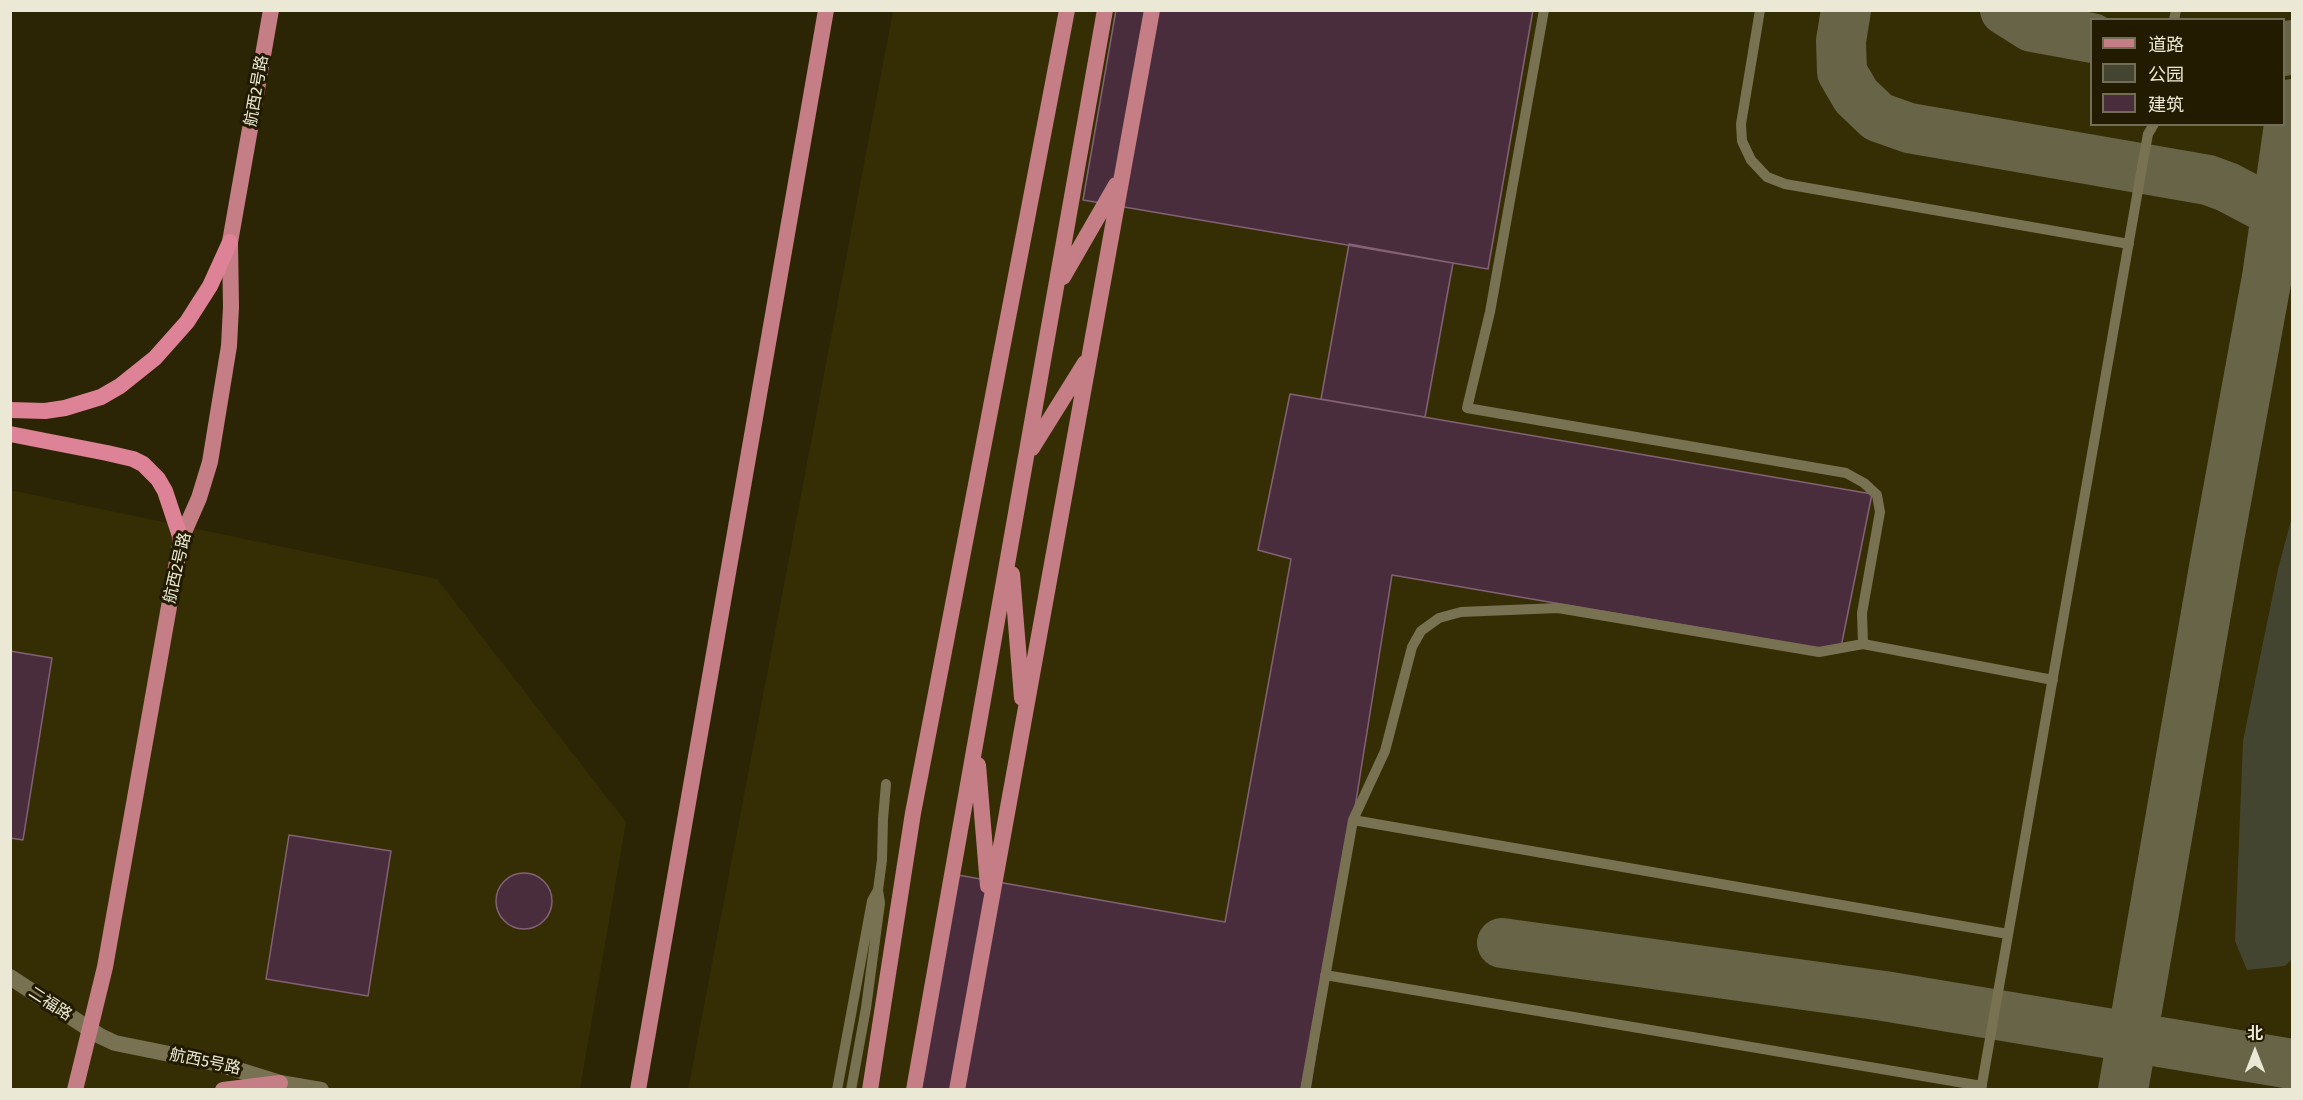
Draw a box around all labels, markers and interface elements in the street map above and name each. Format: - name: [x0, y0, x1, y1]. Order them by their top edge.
- legend: [2090, 18, 2285, 126]
- text: 道路: [2148, 34, 2184, 56]
- street label: 航西2号路: [241, 54, 273, 128]
- text: 公园: [2148, 64, 2184, 86]
- text: 建筑: [2148, 94, 2184, 116]
- street label: 航西2号路: [161, 531, 195, 605]
- street label: 二福路: [25, 983, 75, 1025]
- north arrow: [2225, 1022, 2285, 1082]
- text: 北: [2247, 1024, 2263, 1043]
- street label: 航西5号路: [168, 1045, 242, 1079]

